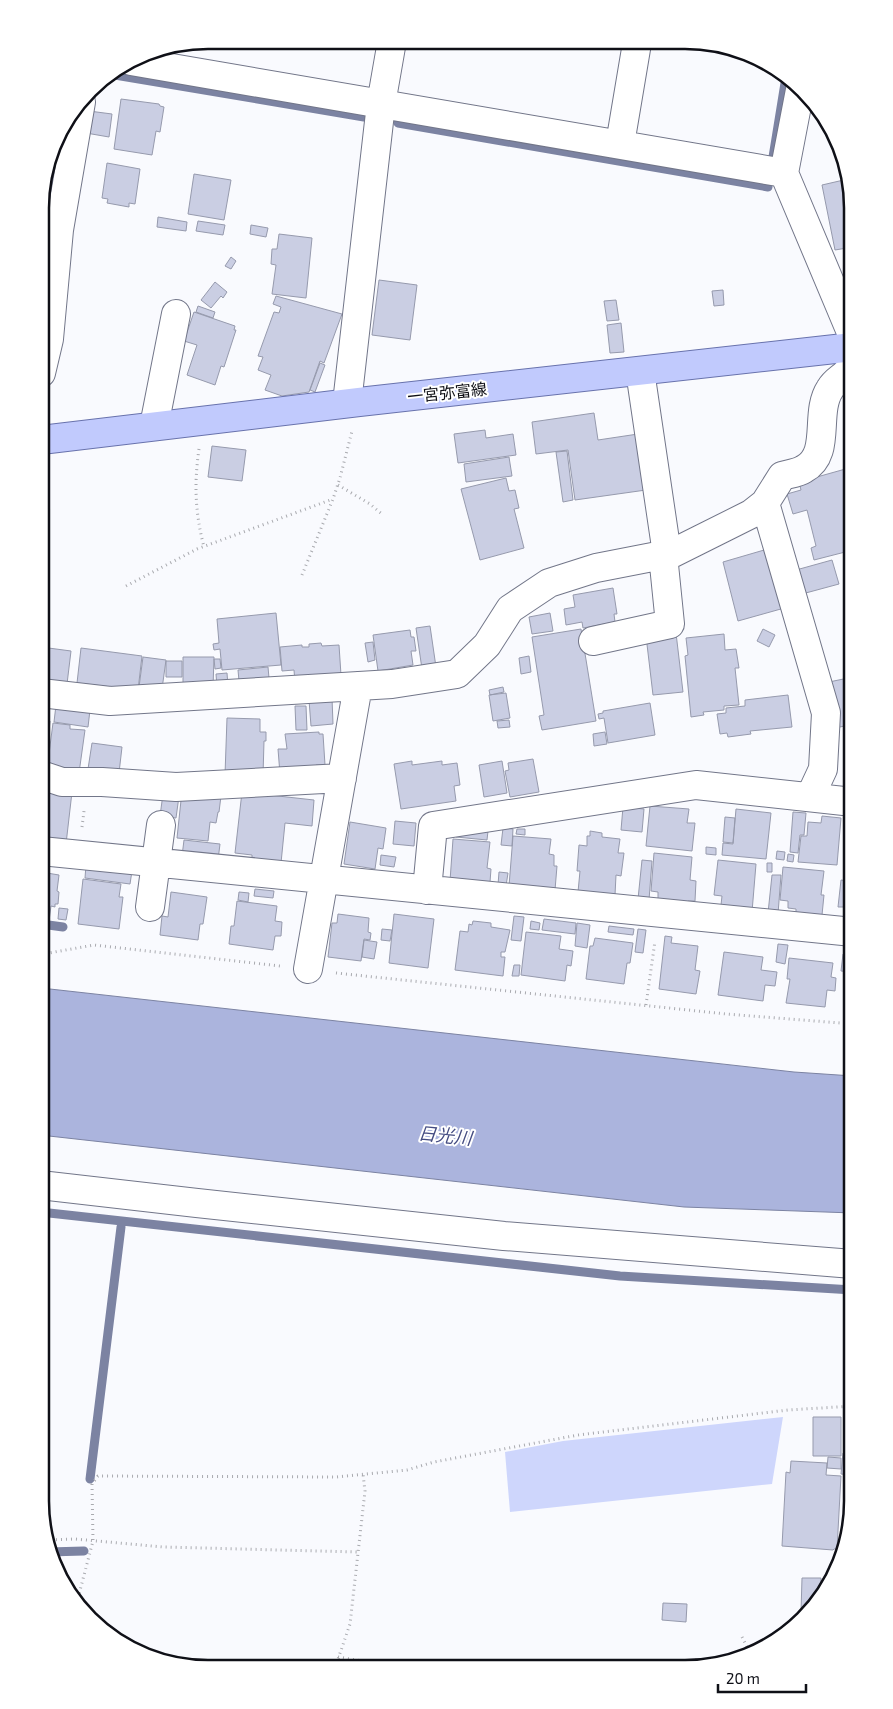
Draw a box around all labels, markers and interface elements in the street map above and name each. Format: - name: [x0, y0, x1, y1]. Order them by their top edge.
- street label: 一宮弥富線: [406, 378, 488, 406]
- water label: 日光川: [417, 1121, 475, 1149]
- scale bar: [718, 1662, 806, 1694]
- text: 20 m: [726, 1669, 760, 1687]

